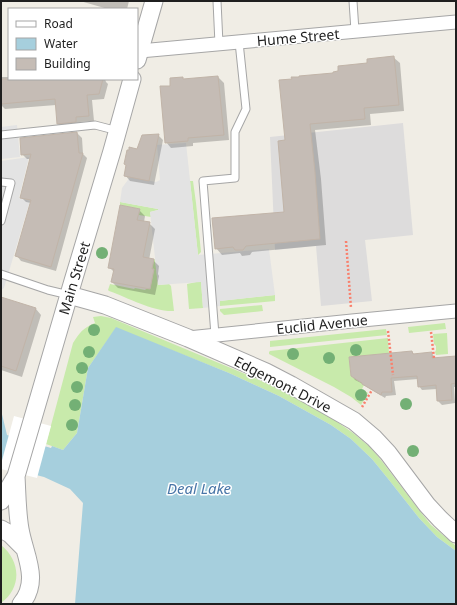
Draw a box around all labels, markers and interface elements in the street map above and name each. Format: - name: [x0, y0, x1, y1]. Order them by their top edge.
- legend: [8, 8, 138, 80]
- text: Road: [44, 15, 73, 32]
- street label: Hume Street: [256, 24, 340, 50]
- text: Water: [44, 35, 78, 52]
- text: Building: [44, 55, 91, 72]
- street label: Main Street: [54, 239, 94, 317]
- street label: Euclid Avenue: [275, 310, 369, 338]
- street label: Edgemont Drive: [231, 351, 335, 417]
- water label: Deal Lake: [167, 478, 232, 498]

